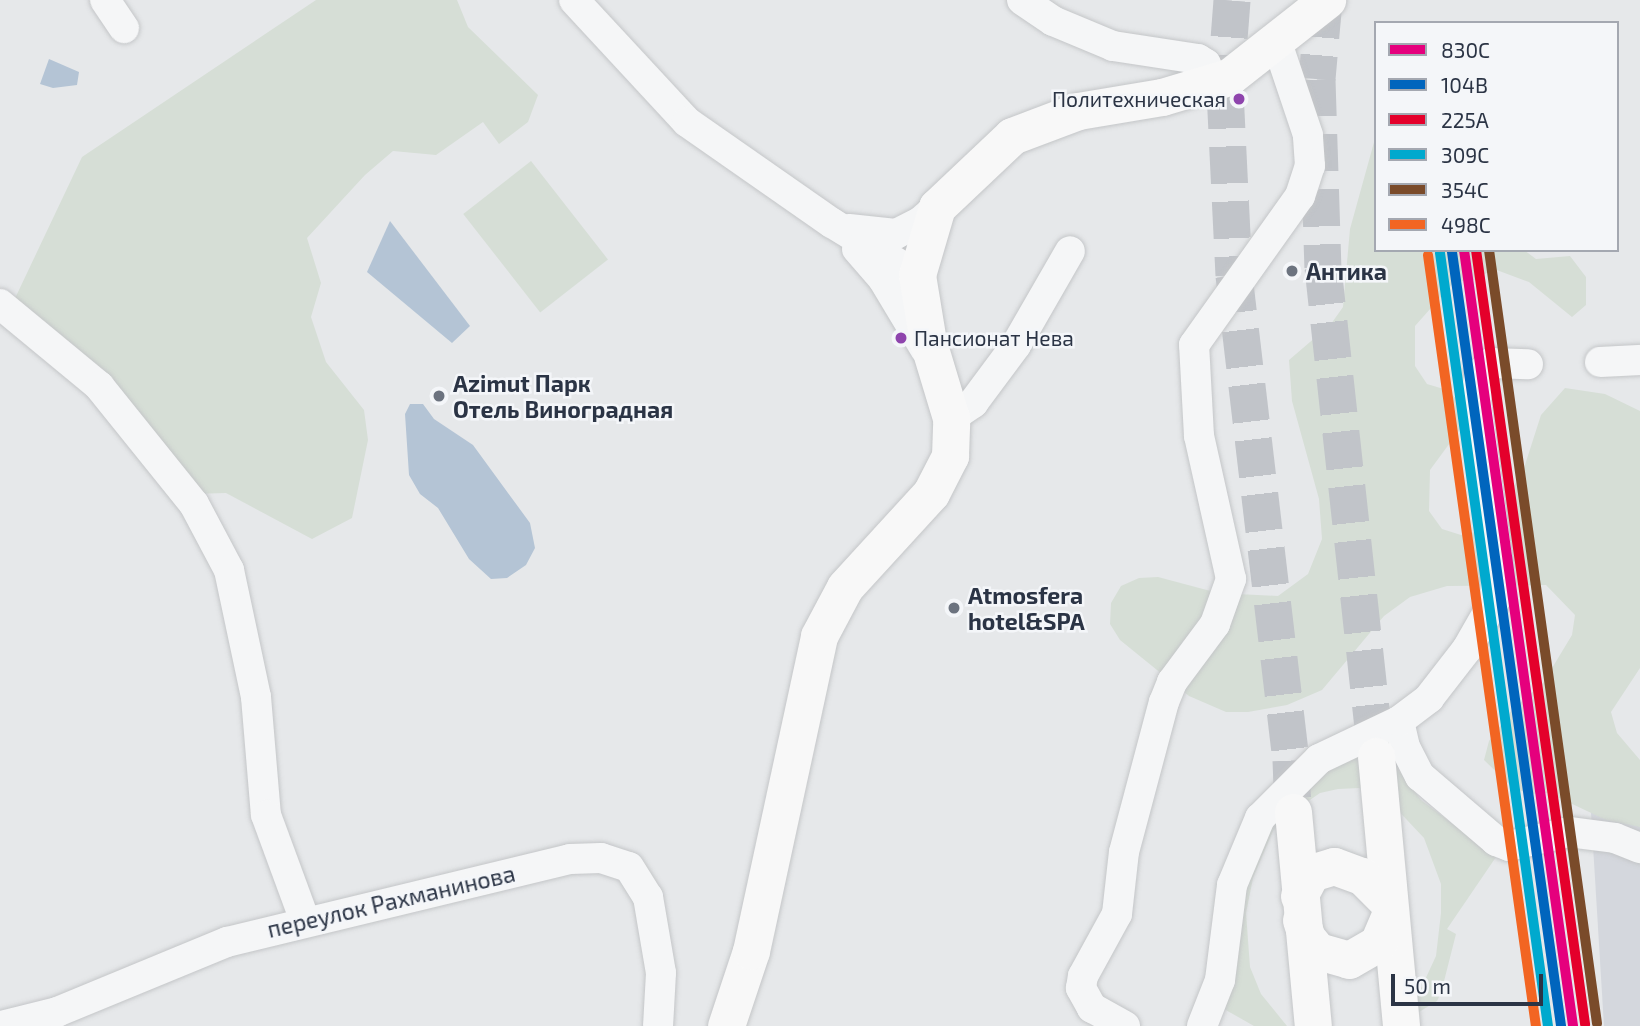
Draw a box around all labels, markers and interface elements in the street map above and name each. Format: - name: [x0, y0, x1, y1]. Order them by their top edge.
- legend: [1374, 21, 1619, 252]
- text: 830С: [1441, 37, 1490, 62]
- text: 104В: [1441, 72, 1488, 97]
- place label: Политехническая: [1052, 86, 1226, 112]
- marker: Политехническая: [1232, 92, 1246, 106]
- text: 225А: [1441, 107, 1489, 132]
- text: 309С: [1441, 142, 1489, 167]
- text: 354С: [1441, 177, 1489, 202]
- text: 498С: [1441, 212, 1491, 237]
- place label: Антика: [1306, 257, 1387, 285]
- marker: Антика: [1284, 263, 1300, 279]
- place label: Пансионат Нева: [914, 325, 1074, 351]
- marker: Пансионат Нева: [894, 331, 908, 345]
- place label: Azimut Парк Отель Виноградная: [453, 369, 673, 423]
- marker: Azimut Парк Отель Виноградная: [431, 388, 447, 404]
- place label: Atmosfera hotel&SPA: [968, 581, 1085, 635]
- marker: Atmosfera hotel&SPA: [946, 600, 962, 616]
- street label: переулок Рахманинова: [264, 859, 518, 943]
- scale bar: [1395, 960, 1547, 1004]
- text: 50 m: [1404, 973, 1451, 998]

